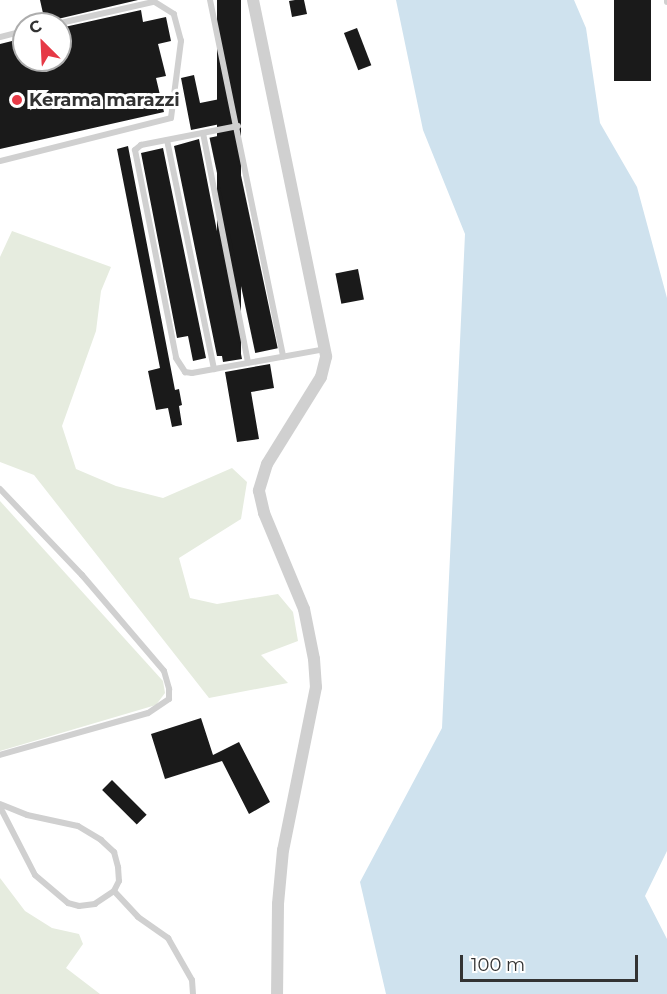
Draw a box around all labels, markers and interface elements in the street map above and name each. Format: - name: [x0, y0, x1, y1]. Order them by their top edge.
- north arrow: [12, 12, 72, 72]
- text: С: [26, 16, 44, 38]
- place label: Kerama marazzi: [29, 89, 180, 111]
- marker: Kerama marazzi: [10, 93, 24, 107]
- scale bar: [463, 943, 642, 981]
- text: 100 m: [471, 954, 525, 976]

